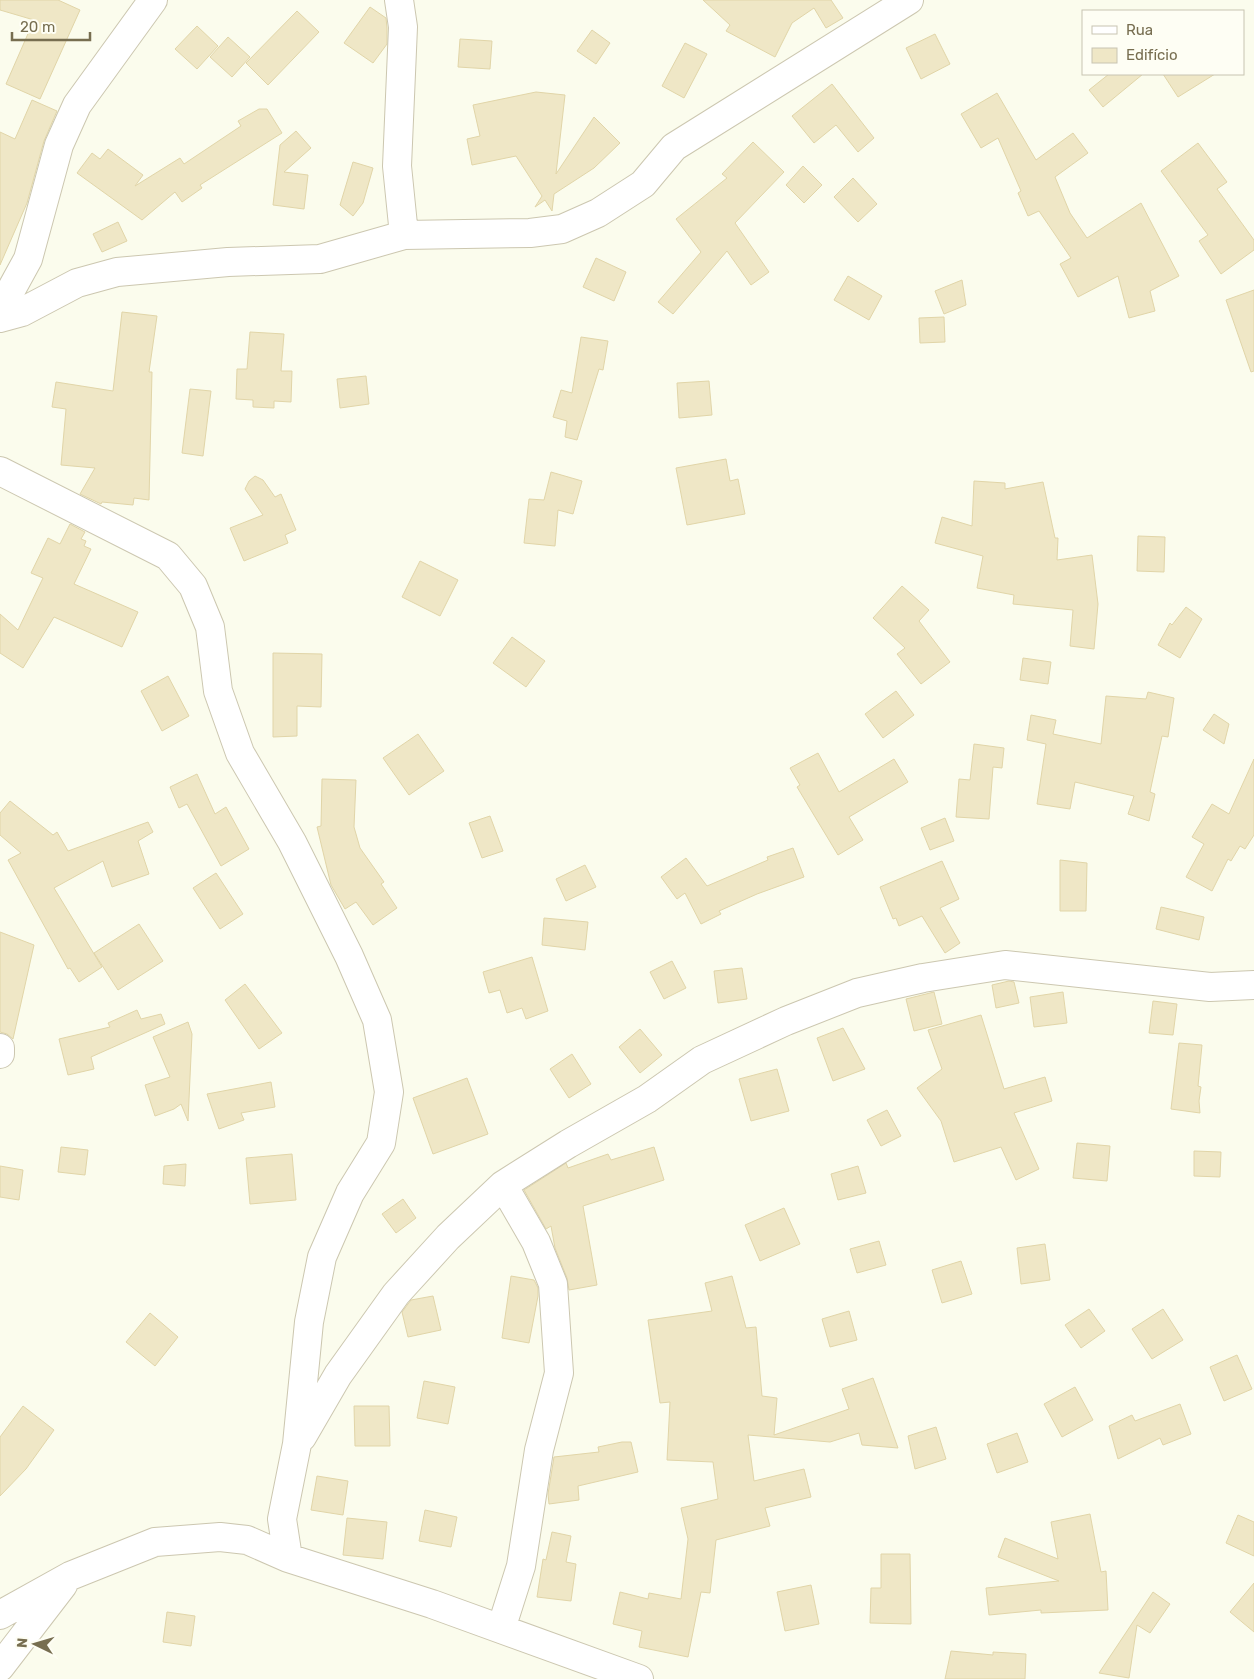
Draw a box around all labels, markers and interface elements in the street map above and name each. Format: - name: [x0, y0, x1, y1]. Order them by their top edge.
- scale bar: [12, 10, 90, 42]
- legend: [1082, 10, 1244, 75]
- text: 20 m: [20, 18, 55, 36]
- text: Rua: [1126, 21, 1153, 39]
- text: Edifício: [1126, 46, 1178, 64]
- north arrow: [10, 1619, 60, 1669]
- text: N: [14, 1637, 31, 1649]

